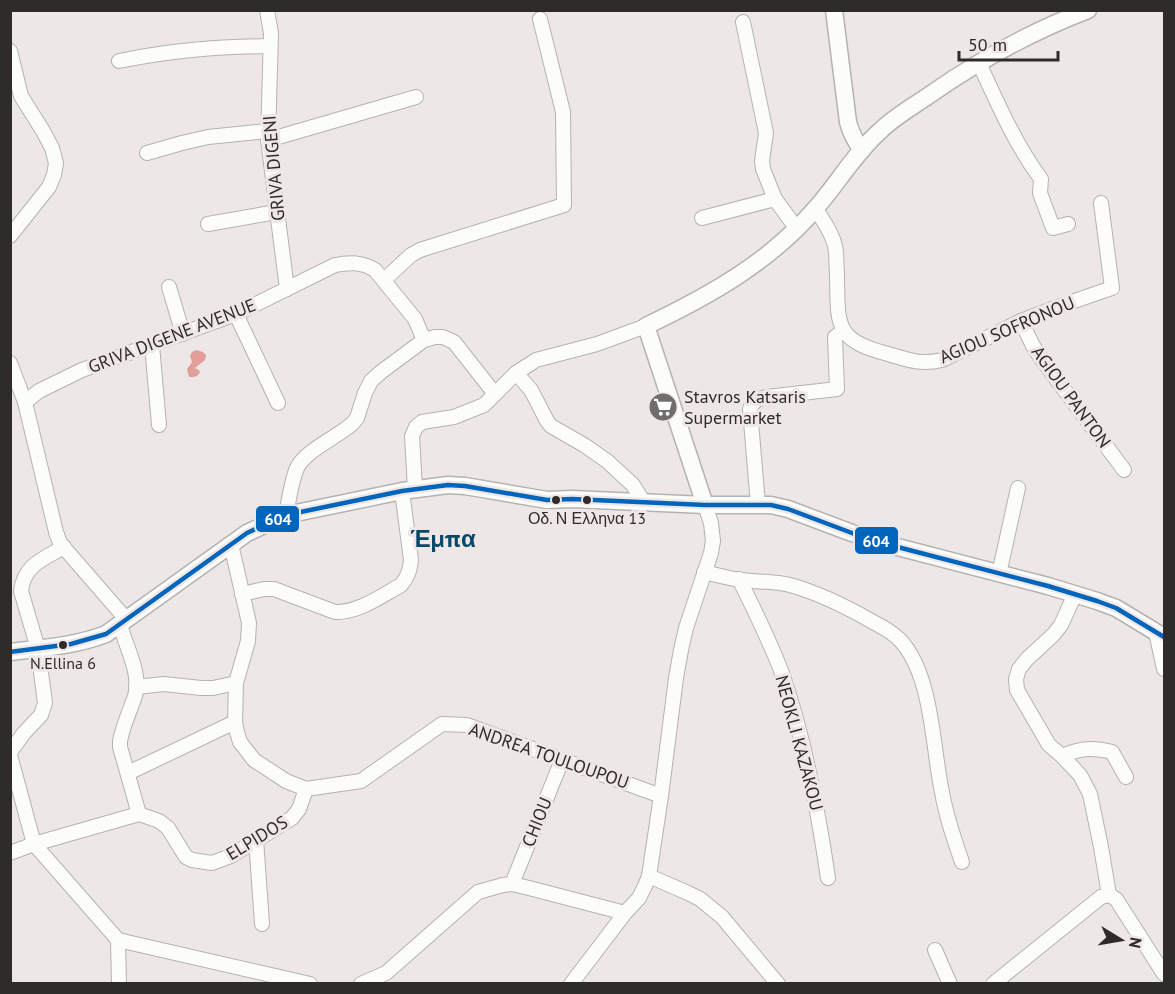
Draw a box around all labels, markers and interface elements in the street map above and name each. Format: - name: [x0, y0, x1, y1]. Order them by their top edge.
- scale bar: [959, 24, 1058, 62]
- text: 50 m: [968, 33, 1007, 56]
- street label: GRIVA DIGENI: [257, 114, 290, 222]
- street label: AGIOU SOFRONOU: [936, 291, 1078, 368]
- street label: GRIVA DIGENE AVENUE: [85, 293, 259, 378]
- street label: AGIOU PANTON: [1027, 341, 1116, 452]
- place label: Stavros Katsaris Supermarket: [684, 385, 806, 429]
- supermarket icon: Stavros Katsaris Supermarket: [647, 391, 679, 423]
- unlabelled marker: [550, 494, 562, 506]
- marker: Οδ. Ν Ελληνα 13: [581, 494, 593, 506]
- line badge: 604: [255, 505, 300, 533]
- place label: Οδ. Ν Ελληνα 13: [528, 508, 646, 528]
- text: 604: [264, 509, 292, 529]
- district label: Έμπα: [410, 523, 476, 554]
- line badge: 604: [854, 526, 899, 555]
- text: 604: [862, 531, 890, 551]
- marker: N.Ellina 6: [57, 639, 69, 651]
- place label: N.Ellina 6: [30, 653, 96, 673]
- street label: NEOKLI KAZAKOU: [770, 673, 829, 813]
- street label: ANDREA TOULOUPOU: [466, 717, 632, 794]
- street label: CHIOU: [516, 794, 557, 850]
- street label: ELPIDOS: [222, 810, 292, 865]
- north arrow: [1091, 910, 1151, 970]
- text: N: [1125, 936, 1147, 950]

